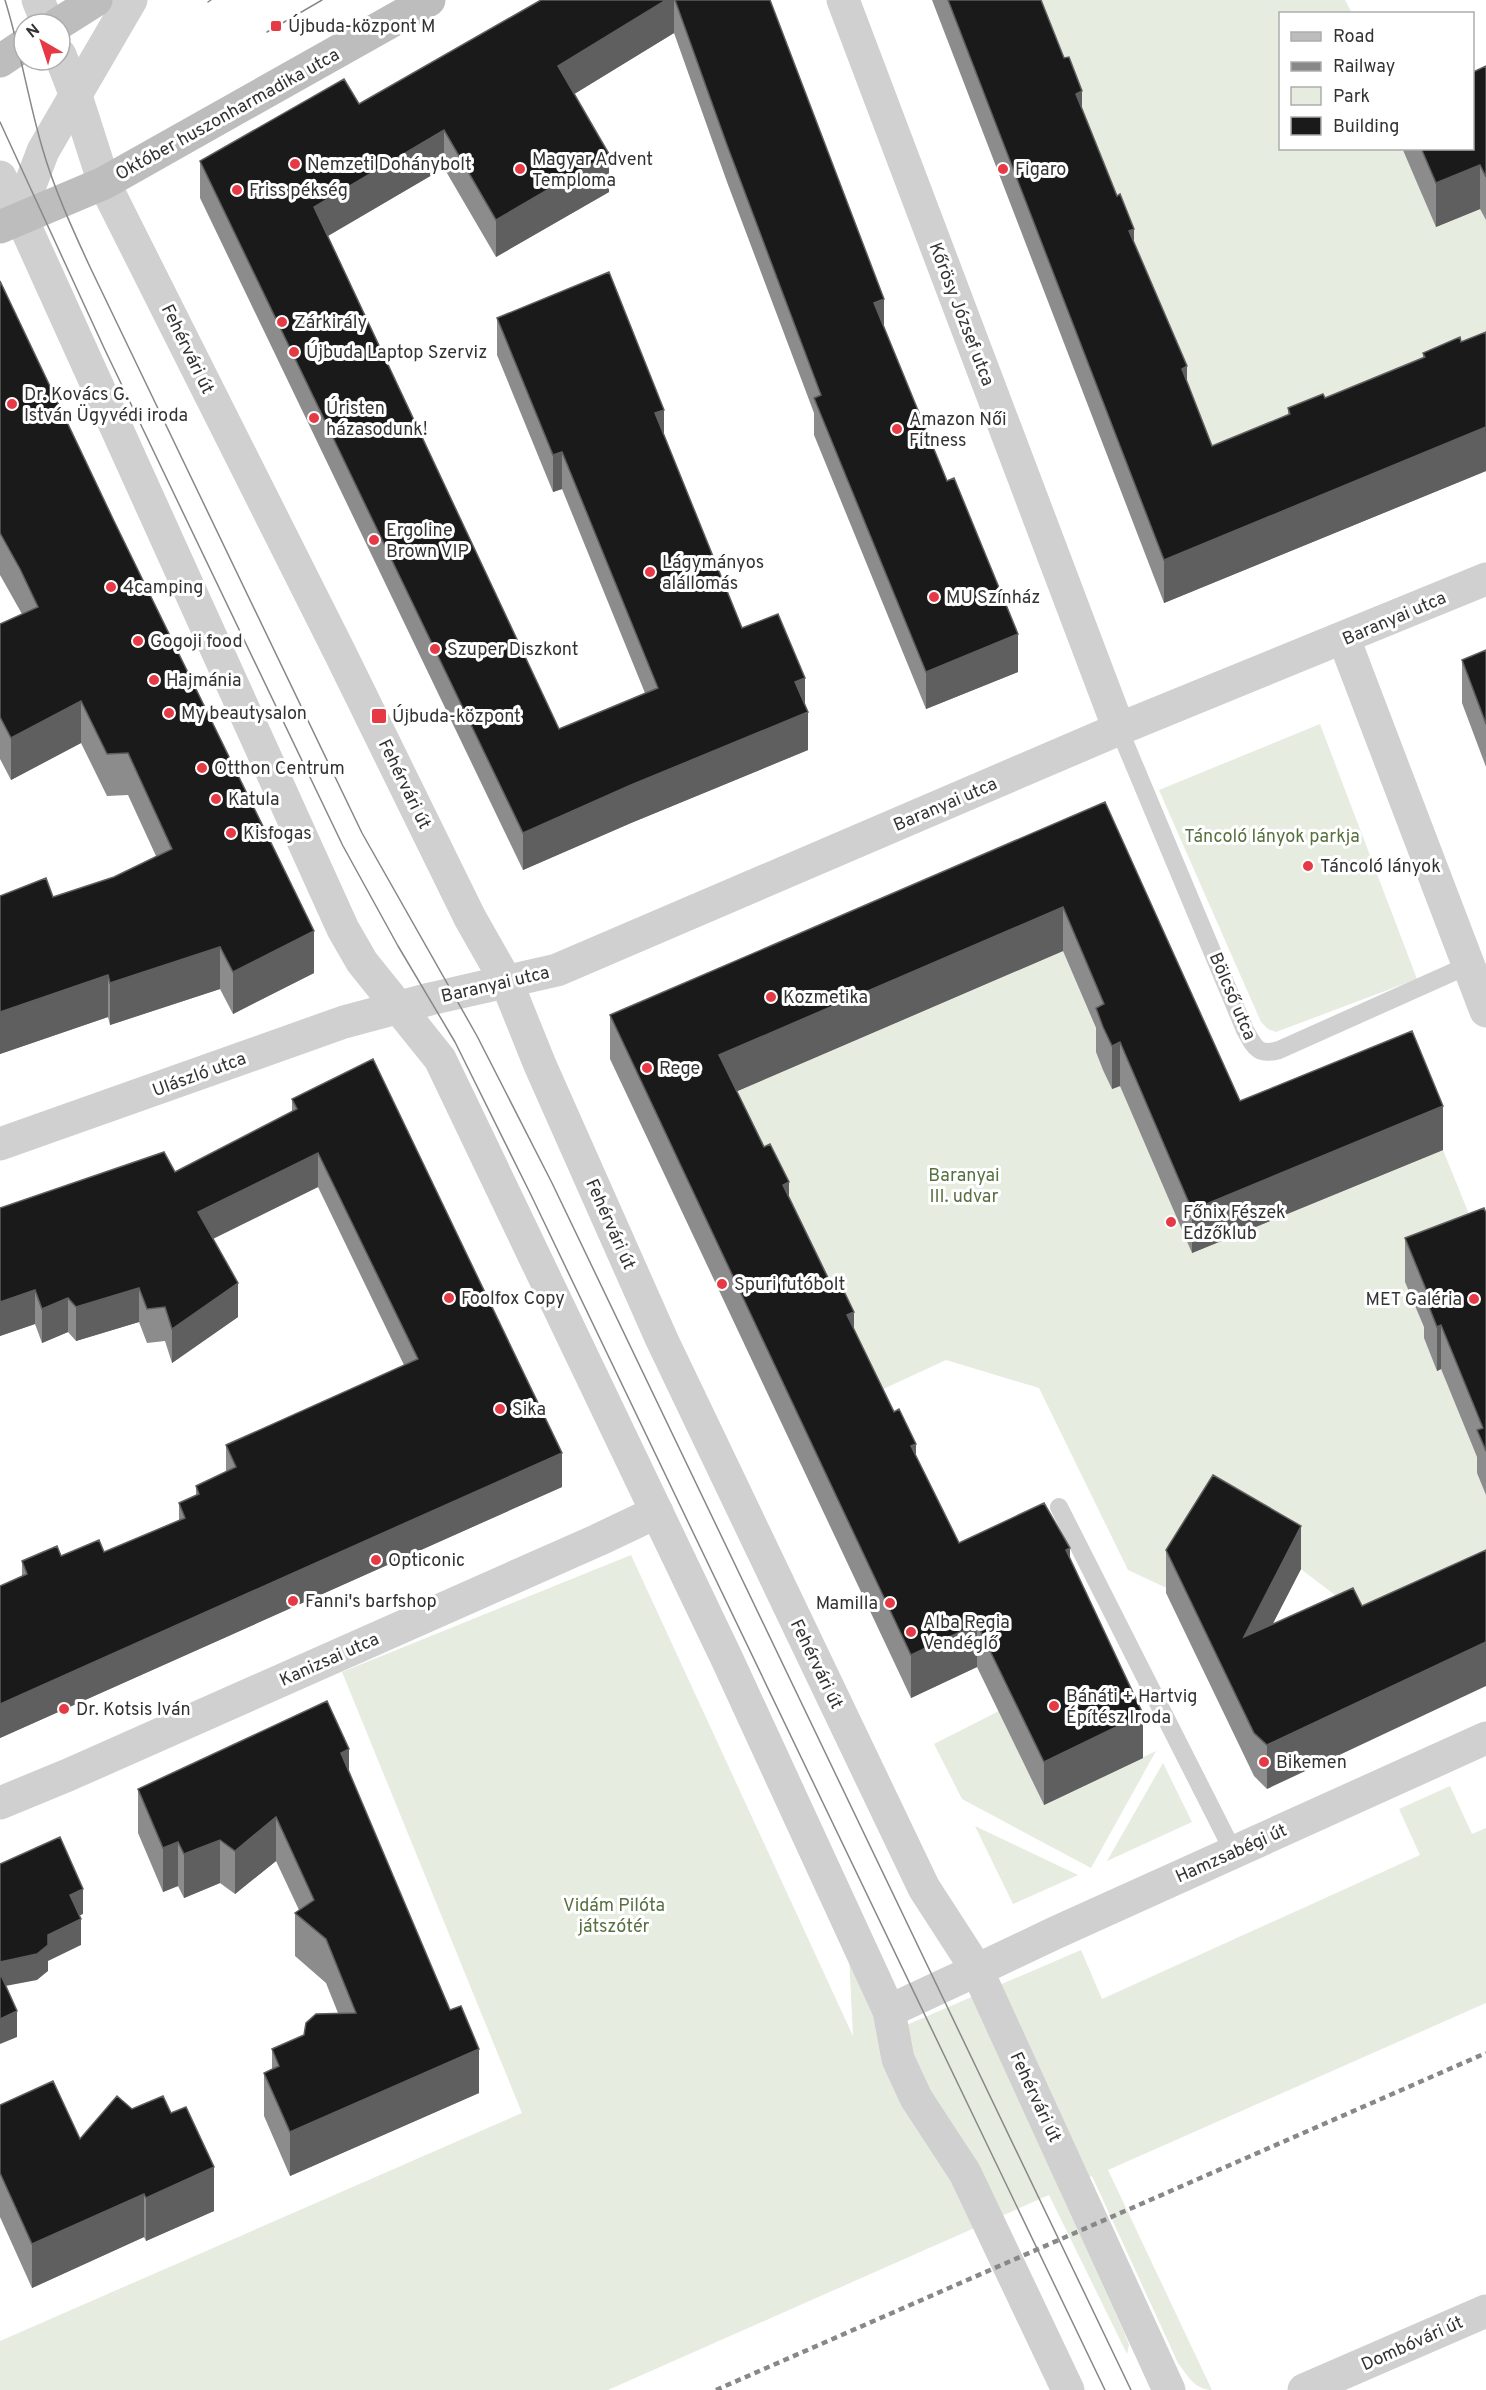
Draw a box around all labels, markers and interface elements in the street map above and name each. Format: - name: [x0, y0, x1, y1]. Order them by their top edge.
- north arrow: [12, 12, 72, 72]
- legend: [1279, 12, 1474, 150]
- place label: Újbuda-központ M: [288, 14, 436, 39]
- marker: Újbuda-központ M: [269, 19, 283, 33]
- text: N: [23, 21, 45, 43]
- text: Road: [1333, 26, 1375, 49]
- street label: Október huszonharmadika utca: [112, 44, 344, 187]
- text: Railway: [1333, 56, 1395, 79]
- text: Park: [1333, 86, 1370, 109]
- text: Building: [1333, 116, 1399, 139]
- place label: Magyar Advent Temploma: [532, 149, 653, 193]
- place label: Nemzeti Dohánybolt: [307, 154, 472, 177]
- marker: Nemzeti Dohánybolt: [288, 157, 302, 171]
- place label: Figaro: [1015, 159, 1066, 182]
- marker: Magyar Advent Temploma: [513, 162, 527, 176]
- marker: Figaro: [996, 162, 1010, 176]
- place label: Friss pékség: [249, 180, 348, 203]
- marker: Friss pékség: [230, 183, 244, 197]
- street label: Kőrösy József utca: [923, 239, 999, 390]
- street label: Fehérvári út: [155, 301, 218, 398]
- place label: Zárkirály: [294, 312, 367, 335]
- marker: Zárkirály: [275, 315, 289, 329]
- place label: Újbuda Laptop Szerviz: [306, 340, 487, 365]
- marker: Újbuda Laptop Szerviz: [287, 345, 301, 359]
- place label: Dr. Kovács G. István Ügyvédi iroda: [24, 384, 188, 428]
- place label: Úristen házasodunk!: [326, 396, 428, 442]
- marker: Dr. Kovács G. István Ügyvédi iroda: [5, 397, 19, 411]
- place label: Amazon Női Fitness: [909, 409, 1007, 453]
- marker: Úristen házasodunk!: [307, 411, 321, 425]
- marker: Amazon Női Fitness: [890, 422, 904, 436]
- place label: Ergoline Brown VIP: [386, 520, 469, 564]
- marker: Ergoline Brown VIP: [367, 533, 381, 547]
- place label: Lágymányos alállomás: [662, 552, 764, 596]
- marker: Lágymányos alállomás: [643, 565, 657, 579]
- place label: 4camping: [123, 577, 203, 600]
- marker: 4camping: [104, 580, 118, 594]
- place label: MU Színház: [946, 587, 1040, 610]
- street label: Baranyai utca: [1339, 587, 1450, 652]
- marker: MU Színház: [927, 590, 941, 604]
- place label: Gogoji food: [150, 631, 243, 654]
- marker: Gogoji food: [131, 634, 145, 648]
- place label: Szuper Diszkont: [447, 639, 579, 662]
- marker: Szuper Diszkont: [428, 642, 442, 656]
- place label: Hajmánia: [166, 670, 242, 693]
- marker: Hajmánia: [147, 673, 161, 687]
- place label: My beautysalon: [181, 703, 307, 726]
- place label: Újbuda-központ: [392, 704, 521, 729]
- marker: My beautysalon: [162, 706, 176, 720]
- marker: Újbuda-központ: [370, 707, 388, 725]
- street label: Fehérvári út: [372, 736, 435, 833]
- place label: Otthon Centrum: [214, 758, 345, 781]
- marker: Otthon Centrum: [195, 761, 209, 775]
- street label: Baranyai utca: [890, 773, 1001, 838]
- place label: Katula: [228, 789, 279, 812]
- marker: Katula: [209, 792, 223, 806]
- place label: Kisfogas: [243, 823, 312, 846]
- marker: Kisfogas: [224, 826, 238, 840]
- park label: Táncoló lányok parkja: [1184, 826, 1360, 849]
- place label: Táncoló lányok: [1320, 856, 1441, 879]
- marker: Táncoló lányok: [1301, 859, 1315, 873]
- street label: Bölcső utca: [1203, 949, 1260, 1044]
- street label: Baranyai utca: [439, 962, 552, 1009]
- place label: Kozmetika: [783, 987, 868, 1010]
- marker: Kozmetika: [764, 990, 778, 1004]
- street label: Ulászló utca: [150, 1048, 249, 1103]
- place label: Rege: [659, 1058, 700, 1081]
- marker: Rege: [640, 1061, 654, 1075]
- park label: Baranyai III. udvar: [928, 1165, 1000, 1209]
- street label: Fehérvári út: [579, 1176, 640, 1274]
- place label: Főnix Fészek Edzőklub: [1183, 1202, 1286, 1246]
- marker: Főnix Fészek Edzőklub: [1164, 1215, 1178, 1229]
- place label: Spuri futóbolt: [734, 1274, 845, 1297]
- marker: Spuri futóbolt: [715, 1277, 729, 1291]
- place label: Foolfox Copy: [461, 1288, 565, 1311]
- place label: MET Galéria: [1366, 1289, 1462, 1312]
- marker: Foolfox Copy: [442, 1291, 456, 1305]
- marker: MET Galéria: [1467, 1292, 1481, 1306]
- place label: Sika: [512, 1399, 546, 1422]
- marker: Sika: [493, 1402, 507, 1416]
- place label: Opticonic: [388, 1550, 465, 1573]
- marker: Opticonic: [369, 1553, 383, 1567]
- place label: Fanni's barfshop: [305, 1591, 437, 1614]
- place label: Mamilla: [816, 1593, 878, 1616]
- marker: Fanni's barfshop: [286, 1594, 300, 1608]
- marker: Mamilla: [883, 1596, 897, 1610]
- place label: Alba Regia Vendéglő: [923, 1612, 1010, 1656]
- street label: Fehérvári út: [784, 1616, 847, 1713]
- marker: Alba Regia Vendéglő: [904, 1625, 918, 1639]
- street label: Kanizsai utca: [276, 1628, 383, 1693]
- place label: Bánáti + Hartvig Építész Iroda: [1066, 1686, 1197, 1730]
- place label: Dr. Kotsis Iván: [76, 1699, 191, 1722]
- marker: Bánáti + Hartvig Építész Iroda: [1047, 1699, 1061, 1713]
- marker: Dr. Kotsis Iván: [57, 1702, 71, 1716]
- place label: Bikemen: [1276, 1752, 1347, 1775]
- marker: Bikemen: [1257, 1755, 1271, 1769]
- street label: Hamzsabégi út: [1172, 1820, 1291, 1889]
- park label: Vidám Pilóta játszótér: [563, 1895, 665, 1939]
- street label: Fehérvári út: [1004, 2049, 1066, 2146]
- street label: Dombóvári út: [1358, 2312, 1467, 2377]

